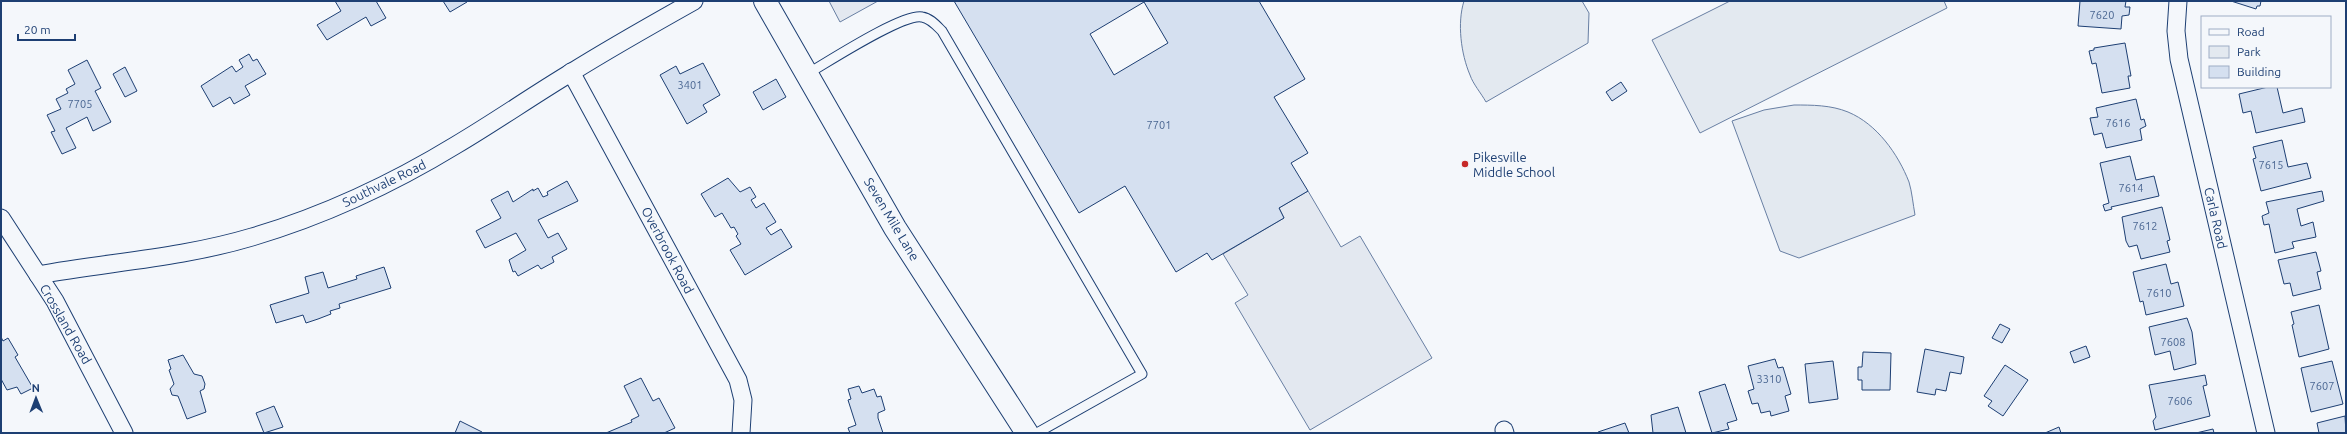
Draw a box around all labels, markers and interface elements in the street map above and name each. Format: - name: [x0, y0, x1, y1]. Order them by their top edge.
- house number: 7620: [2090, 9, 2114, 21]
- scale bar: [18, 16, 75, 42]
- legend: [2201, 16, 2331, 88]
- text: 20 m: [24, 23, 51, 36]
- text: Road: [2237, 25, 2265, 38]
- text: Park: [2237, 45, 2261, 58]
- text: Building: [2237, 65, 2281, 78]
- house number: 3401: [678, 79, 702, 91]
- house number: 7705: [68, 98, 92, 110]
- house number: 7616: [2106, 117, 2130, 129]
- house number: 7701: [1147, 119, 1171, 131]
- place label: Pikesville Middle School: [1473, 150, 1556, 179]
- street label: Southvale Road: [340, 157, 428, 209]
- marker: Pikesville Middle School: [1460, 159, 1470, 169]
- house number: 7615: [2259, 159, 2283, 171]
- street label: Seven Mile Lane: [862, 175, 922, 263]
- house number: 7614: [2119, 182, 2143, 194]
- street label: Carla Road: [2202, 186, 2230, 250]
- street label: Overbrook Road: [639, 204, 697, 296]
- house number: 7612: [2133, 220, 2157, 232]
- street label: Crossland Road: [37, 282, 95, 366]
- house number: 7610: [2147, 287, 2171, 299]
- house number: 7608: [2161, 336, 2185, 348]
- house number: 3310: [1757, 373, 1781, 385]
- north arrow: [16, 378, 56, 418]
- house number: 7607: [2310, 380, 2334, 392]
- text: N: [32, 382, 40, 394]
- house number: 7606: [2168, 395, 2192, 407]

